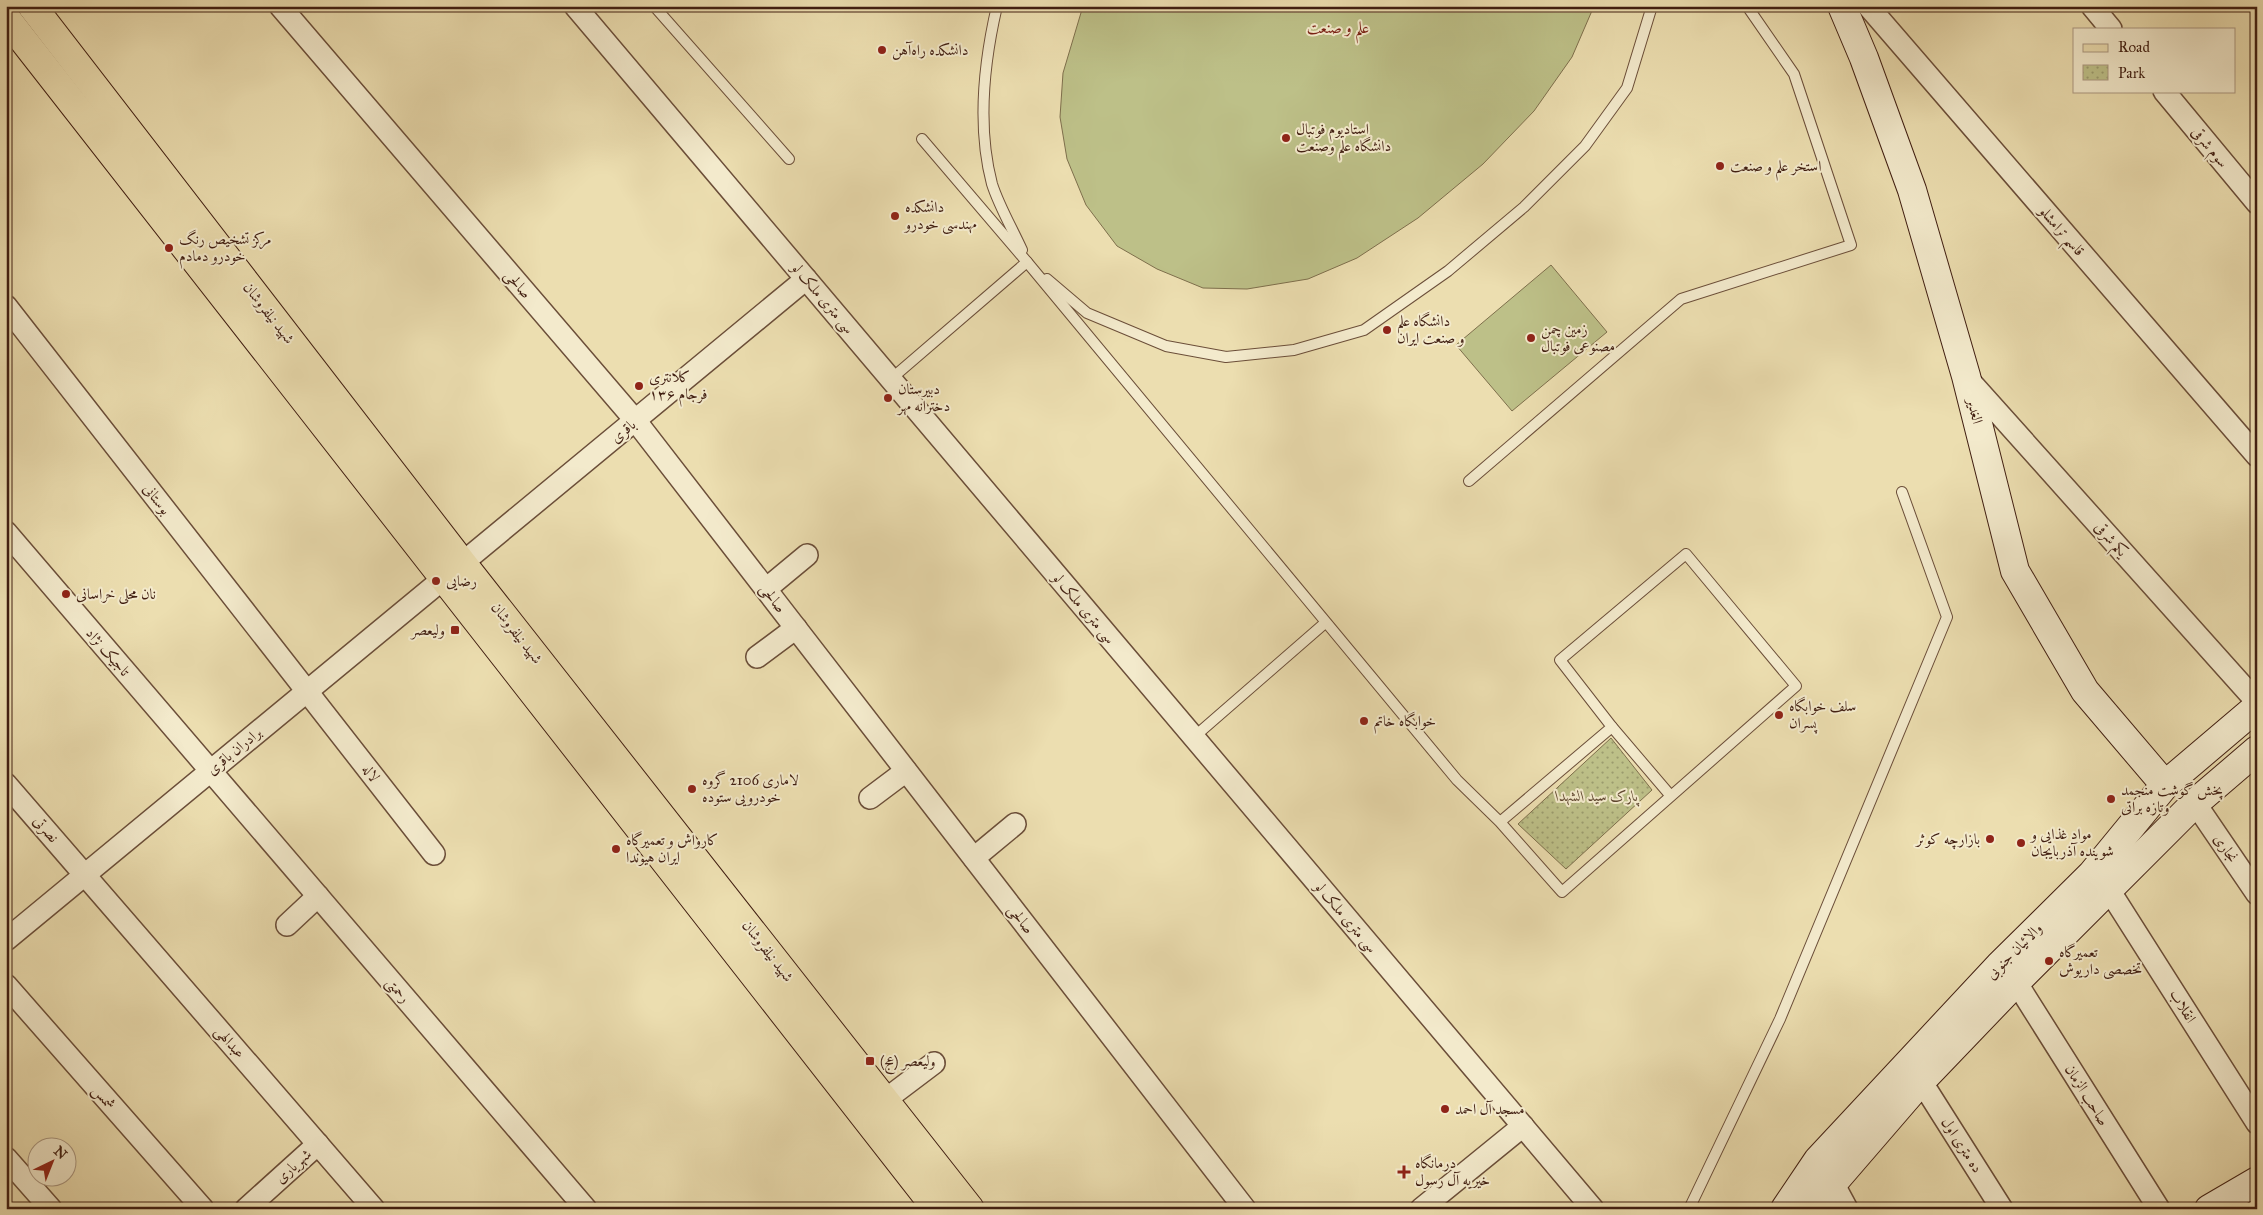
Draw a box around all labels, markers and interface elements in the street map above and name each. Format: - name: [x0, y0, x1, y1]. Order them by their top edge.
- district label: علم و صنعت: [1307, 18, 1369, 44]
- legend: [2073, 28, 2236, 92]
- text: Road: [2118, 38, 2150, 56]
- place label: دانشکده راه‌آهن: [892, 41, 968, 60]
- marker: دانشکده راه‌آهن: [876, 44, 888, 56]
- text: Park: [2118, 64, 2145, 82]
- place label: استادیوم فوتبال دانشگاه علم وصنعت: [1296, 120, 1391, 161]
- street label: سوم شرقی: [2185, 123, 2232, 174]
- marker: استادیوم فوتبال دانشگاه علم وصنعت: [1280, 132, 1292, 144]
- place label: استخر علم و صنعت: [1730, 157, 1821, 181]
- marker: استخر علم و صنعت: [1714, 160, 1726, 172]
- place label: دانشکده مهندسی خودرو: [903, 198, 977, 235]
- street label: قاسم ترامشلو: [2030, 201, 2088, 264]
- marker: دانشکده مهندسی خودرو: [889, 210, 901, 222]
- place label: مرکز تشخیص رنگ خودرو دمادم: [179, 229, 272, 269]
- marker: مرکز تشخیص رنگ خودرو دمادم: [163, 242, 175, 254]
- street label: سی متری ملک لو: [785, 257, 858, 339]
- street label: صالحی: [499, 266, 535, 303]
- street label: شهید نیلفروشان: [239, 279, 299, 348]
- place label: دانشگاه علم و صنعت ایران: [1397, 311, 1465, 347]
- place label: زمین چمن مصنوعی فوتبال: [1541, 320, 1615, 355]
- marker: دانشگاه علم و صنعت ایران: [1381, 324, 1393, 336]
- marker: زمین چمن مصنوعی فوتبال: [1525, 332, 1537, 344]
- place label: کلانتری ۱۳۶ فرجام: [649, 368, 707, 407]
- marker: کلانتری ۱۳۶ فرجام: [633, 380, 645, 392]
- place label: دبیرستان دخترانه مهر: [896, 380, 950, 416]
- marker: دبیرستان دخترانه مهر: [882, 392, 894, 404]
- street label: الغدیر: [1963, 394, 1987, 426]
- street label: باقری: [607, 415, 640, 447]
- street label: بوستانی: [139, 480, 175, 518]
- street label: یکم شرقی: [2087, 518, 2132, 564]
- street label: سی متری ملک لو: [1046, 567, 1119, 649]
- place label: رضایی: [446, 572, 477, 591]
- marker: رضایی: [430, 575, 442, 587]
- street label: صالحی: [754, 580, 790, 617]
- place label: نان محلی خراسانی: [76, 585, 156, 605]
- marker: نان محلی خراسانی: [60, 588, 72, 600]
- street label: شهید نیلفروشان: [487, 599, 547, 668]
- place label: ولیعصر: [409, 621, 445, 640]
- street label: تاجیک نژاد: [82, 624, 134, 680]
- marker: ولیعصر: [449, 624, 461, 636]
- place label: سلف خوابگاه پسران: [1789, 696, 1856, 734]
- marker: سلف خوابگاه پسران: [1773, 709, 1785, 721]
- place label: خوابگاه خاتم: [1374, 711, 1436, 734]
- marker: خوابگاه خاتم: [1358, 715, 1370, 727]
- street label: برادران باقری: [203, 723, 266, 779]
- street label: لاله: [358, 760, 384, 786]
- place label: لاماری 2106 گروه خودرویی ستوده: [702, 770, 799, 807]
- place label: پخش گوشت منجمد وتازه براتی: [2121, 781, 2223, 816]
- marker: لاماری 2106 گروه خودرویی ستوده: [686, 783, 698, 795]
- park label: پارک سید الشهدا: [1555, 787, 1639, 807]
- marker: پخش گوشت منجمد وتازه براتی: [2105, 793, 2117, 805]
- street label: نصرتی: [29, 812, 63, 847]
- place label: مواد غذایی و شوینده آذربایجان: [2029, 825, 2114, 861]
- place label: بازارچه کوثر: [1914, 830, 1980, 850]
- street label: نجاری: [2210, 830, 2242, 866]
- place label: کارواش و تعمیرگاه ایران هیوندا: [626, 831, 719, 866]
- marker: بازارچه کوثر: [1984, 833, 1996, 845]
- marker: مواد غذایی و شوینده آذربایجان: [2015, 837, 2027, 849]
- marker: کارواش و تعمیرگاه ایران هیوندا: [610, 843, 622, 855]
- street label: سی متری ملک لو: [1308, 876, 1381, 958]
- street label: صالحی: [1002, 901, 1038, 938]
- street label: شهید نیلفروشان: [738, 917, 798, 986]
- street label: والائیان جنوبی: [1982, 919, 2047, 984]
- place label: تعمیرگاه تخصصی داریوش: [2059, 943, 2142, 980]
- marker: تعمیرگاه تخصصی داریوش: [2043, 955, 2055, 967]
- street label: رحمتی: [381, 974, 414, 1008]
- street label: انقلاب: [2166, 986, 2200, 1026]
- street label: عبدالهی: [210, 1022, 249, 1063]
- place label: ولیعصر (عج): [880, 1052, 936, 1075]
- marker: ولیعصر (عج): [864, 1055, 876, 1067]
- street label: صاحب الزمان: [2060, 1061, 2113, 1130]
- street label: شمس: [88, 1081, 120, 1114]
- place label: مسجد آل احمد: [1455, 1100, 1524, 1118]
- marker: مسجد آل احمد: [1439, 1103, 1451, 1115]
- street label: ده متری اول: [1937, 1114, 1987, 1176]
- north arrow: [28, 1138, 78, 1188]
- text: N: [50, 1143, 71, 1163]
- street label: شهریاری: [271, 1145, 316, 1188]
- place label: درمانگاه خیریه آل رسول: [1415, 1153, 1490, 1189]
- marker: درمانگاه خیریه آل رسول: [1397, 1165, 1411, 1179]

